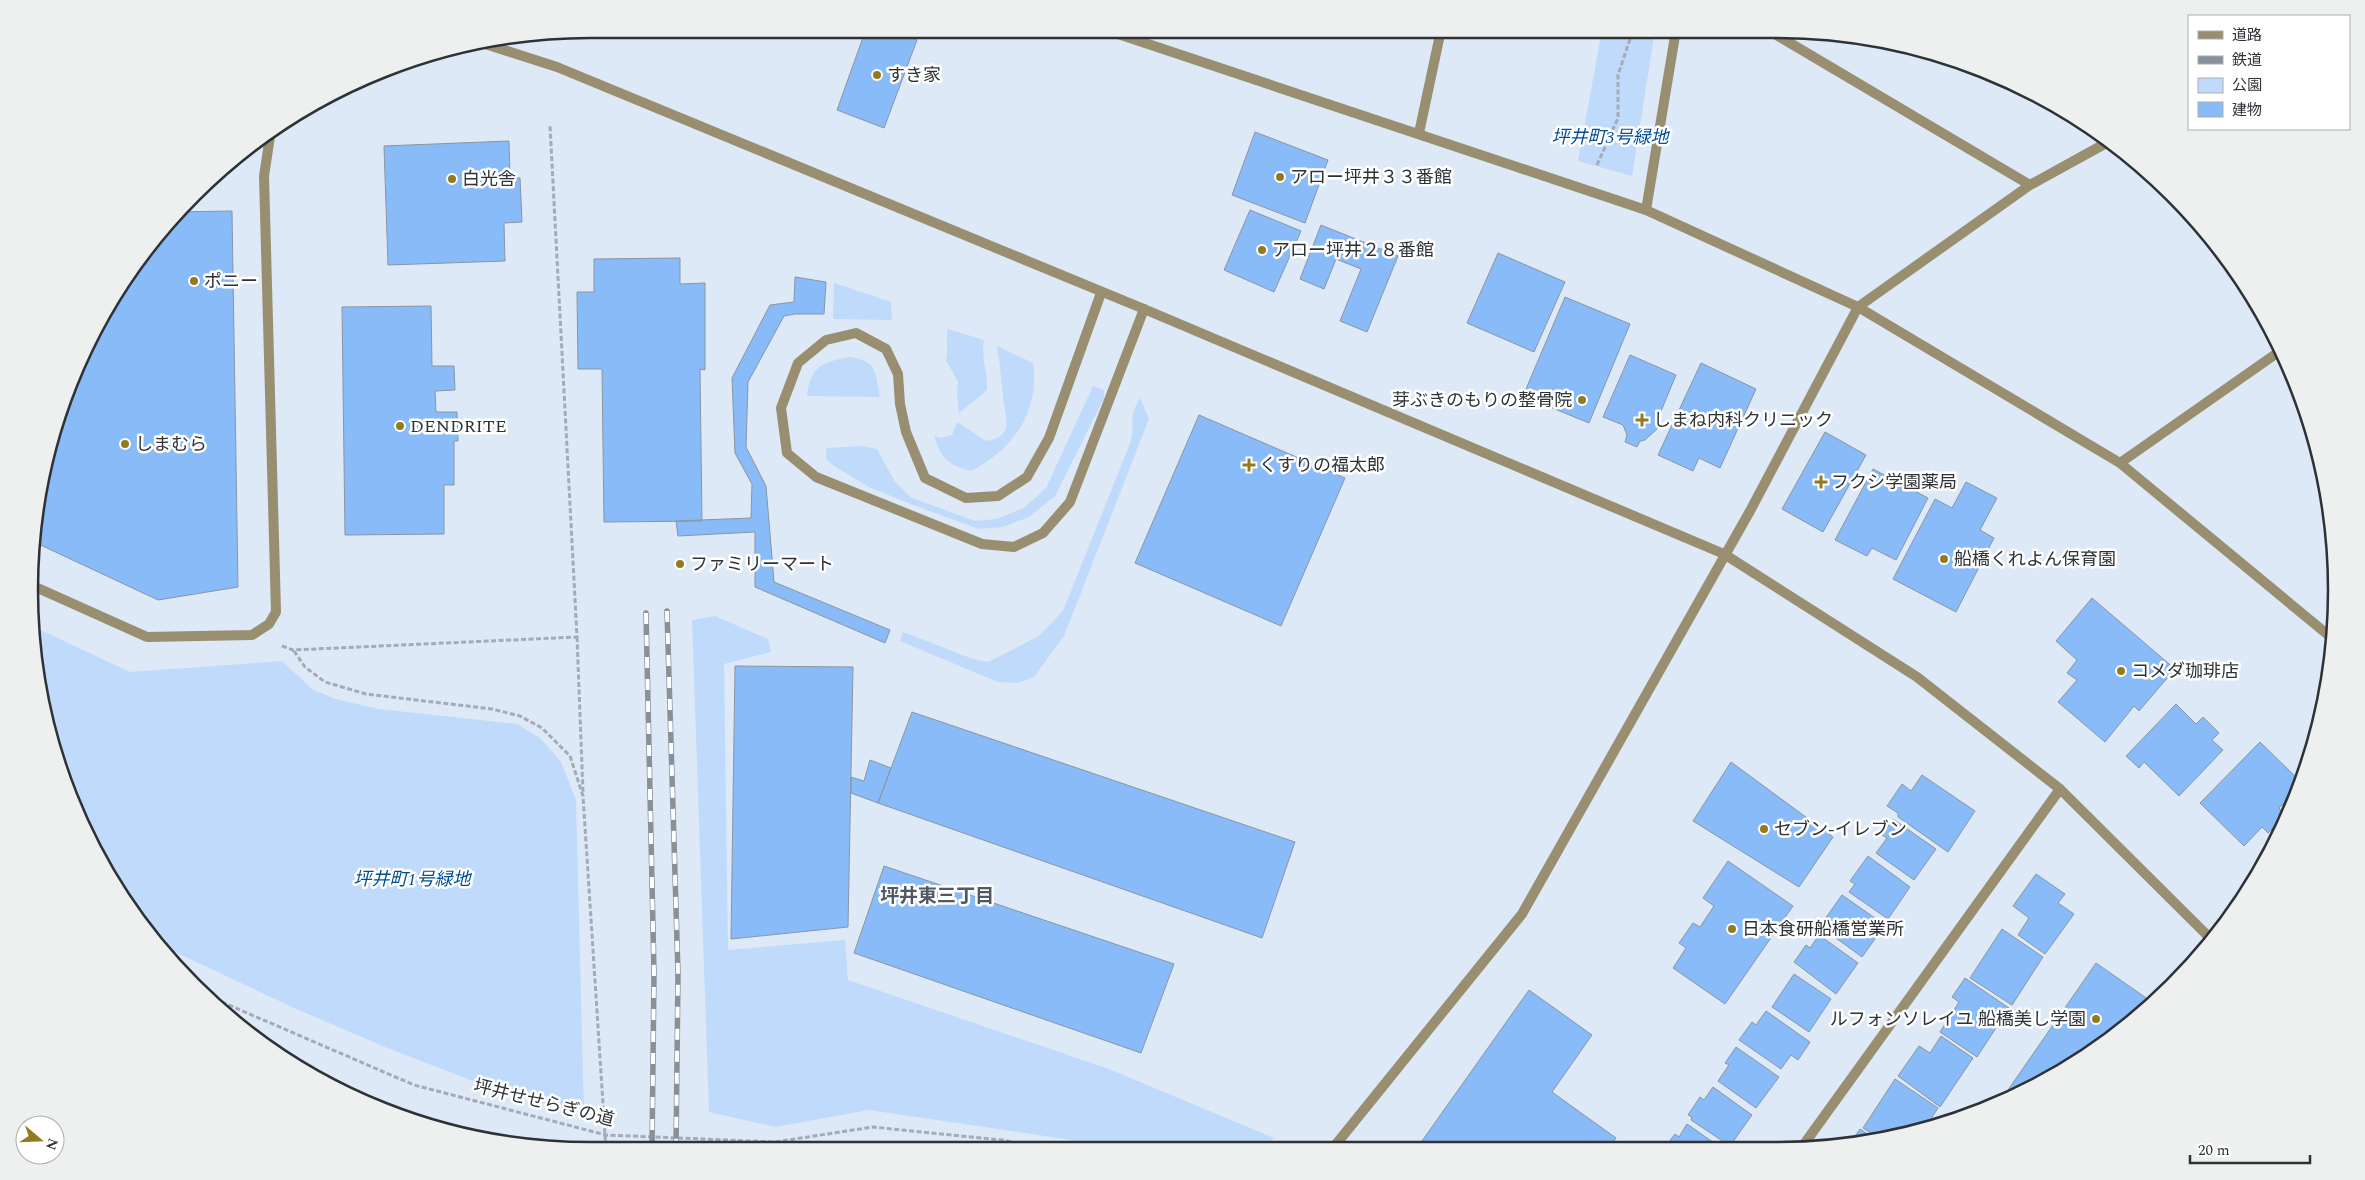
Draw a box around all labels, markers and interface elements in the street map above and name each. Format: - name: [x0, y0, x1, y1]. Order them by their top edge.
- legend: [2188, 15, 2350, 130]
- text: 道路: [2232, 24, 2262, 47]
- text: 鉄道: [2232, 49, 2262, 72]
- place label: すき家: [887, 62, 941, 89]
- marker: すき家: [871, 69, 883, 81]
- text: 公園: [2232, 74, 2262, 97]
- text: 建物: [2232, 99, 2262, 122]
- park label: 坪井町3号緑地: [1552, 124, 1670, 151]
- place label: アロー坪井３３番館: [1290, 164, 1452, 191]
- place label: 白光舎: [462, 166, 516, 193]
- marker: アロー坪井３３番館: [1274, 171, 1286, 183]
- marker: 白光舎: [446, 173, 458, 185]
- place label: アロー坪井２８番館: [1272, 237, 1434, 264]
- marker: アロー坪井２８番館: [1256, 244, 1268, 256]
- place label: ポニー: [204, 268, 258, 295]
- marker: ポニー: [188, 275, 200, 287]
- place label: 芽ぶきのもりの整骨院: [1392, 387, 1572, 414]
- marker: 芽ぶきのもりの整骨院: [1576, 394, 1588, 406]
- place label: しまね内科クリニック: [1653, 407, 1833, 434]
- place label: DENDRITE: [410, 413, 507, 440]
- marker: しまね内科クリニック: [1635, 413, 1649, 427]
- marker: DENDRITE: [394, 420, 406, 432]
- place label: しまむら: [135, 431, 207, 458]
- marker: しまむら: [119, 438, 131, 450]
- place label: くすりの福太郎: [1259, 452, 1385, 479]
- marker: くすりの福太郎: [1243, 459, 1255, 471]
- place label: フクシ学園薬局: [1831, 469, 1957, 496]
- marker: フクシ学園薬局: [1815, 476, 1827, 488]
- place label: 船橋くれよん保育園: [1954, 546, 2116, 573]
- place label: ファミリーマート: [690, 551, 834, 578]
- marker: 船橋くれよん保育園: [1938, 553, 1950, 565]
- marker: ファミリーマート: [674, 558, 686, 570]
- place label: コメダ珈琲店: [2131, 658, 2239, 685]
- marker: コメダ珈琲店: [2115, 665, 2127, 677]
- place label: セブン-イレブン: [1774, 816, 1907, 843]
- marker: セブン-イレブン: [1758, 823, 1770, 835]
- park label: 坪井町1号緑地: [354, 866, 472, 893]
- district label: 坪井東三丁目: [880, 882, 994, 911]
- place label: 日本食研船橋営業所: [1742, 916, 1904, 943]
- marker: 日本食研船橋営業所: [1726, 923, 1738, 935]
- place label: ルフォンソレイユ 船橋美し学園: [1830, 1006, 2086, 1033]
- marker: ルフォンソレイユ 船橋美し学園: [2090, 1013, 2102, 1025]
- street label: 坪井せせらぎの道: [471, 1072, 617, 1134]
- north arrow: [15, 1115, 65, 1165]
- scale bar: [2190, 1132, 2310, 1164]
- text: N: [40, 1135, 64, 1153]
- text: 20 m: [2198, 1139, 2230, 1162]

